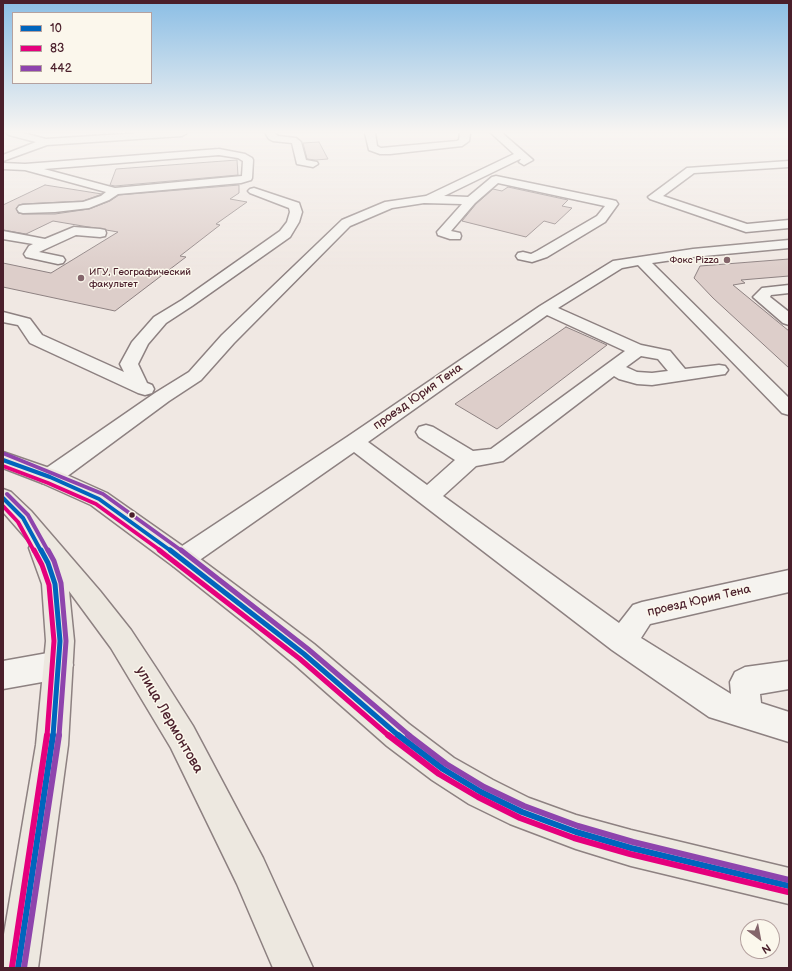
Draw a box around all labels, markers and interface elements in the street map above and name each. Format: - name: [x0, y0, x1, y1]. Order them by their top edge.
- legend: [12, 12, 152, 84]
- text: 10: [50, 21, 62, 36]
- text: 83: [50, 41, 64, 56]
- text: 442: [50, 61, 72, 76]
- place label: Фокс Pizza: [670, 254, 719, 266]
- marker: Фокс Pizza: [722, 255, 732, 265]
- place label: ИГУ, Географический факультет: [89, 266, 191, 290]
- marker: ИГУ, Географический факультет: [76, 273, 86, 283]
- street label: проезд Юрия Тена: [371, 361, 465, 433]
- unlabelled marker: [127, 510, 137, 520]
- street label: проезд Юрия Тена: [646, 582, 752, 620]
- street label: улица Лермонтова: [132, 664, 206, 776]
- north arrow: [740, 919, 780, 959]
- text: N: [759, 941, 773, 956]

